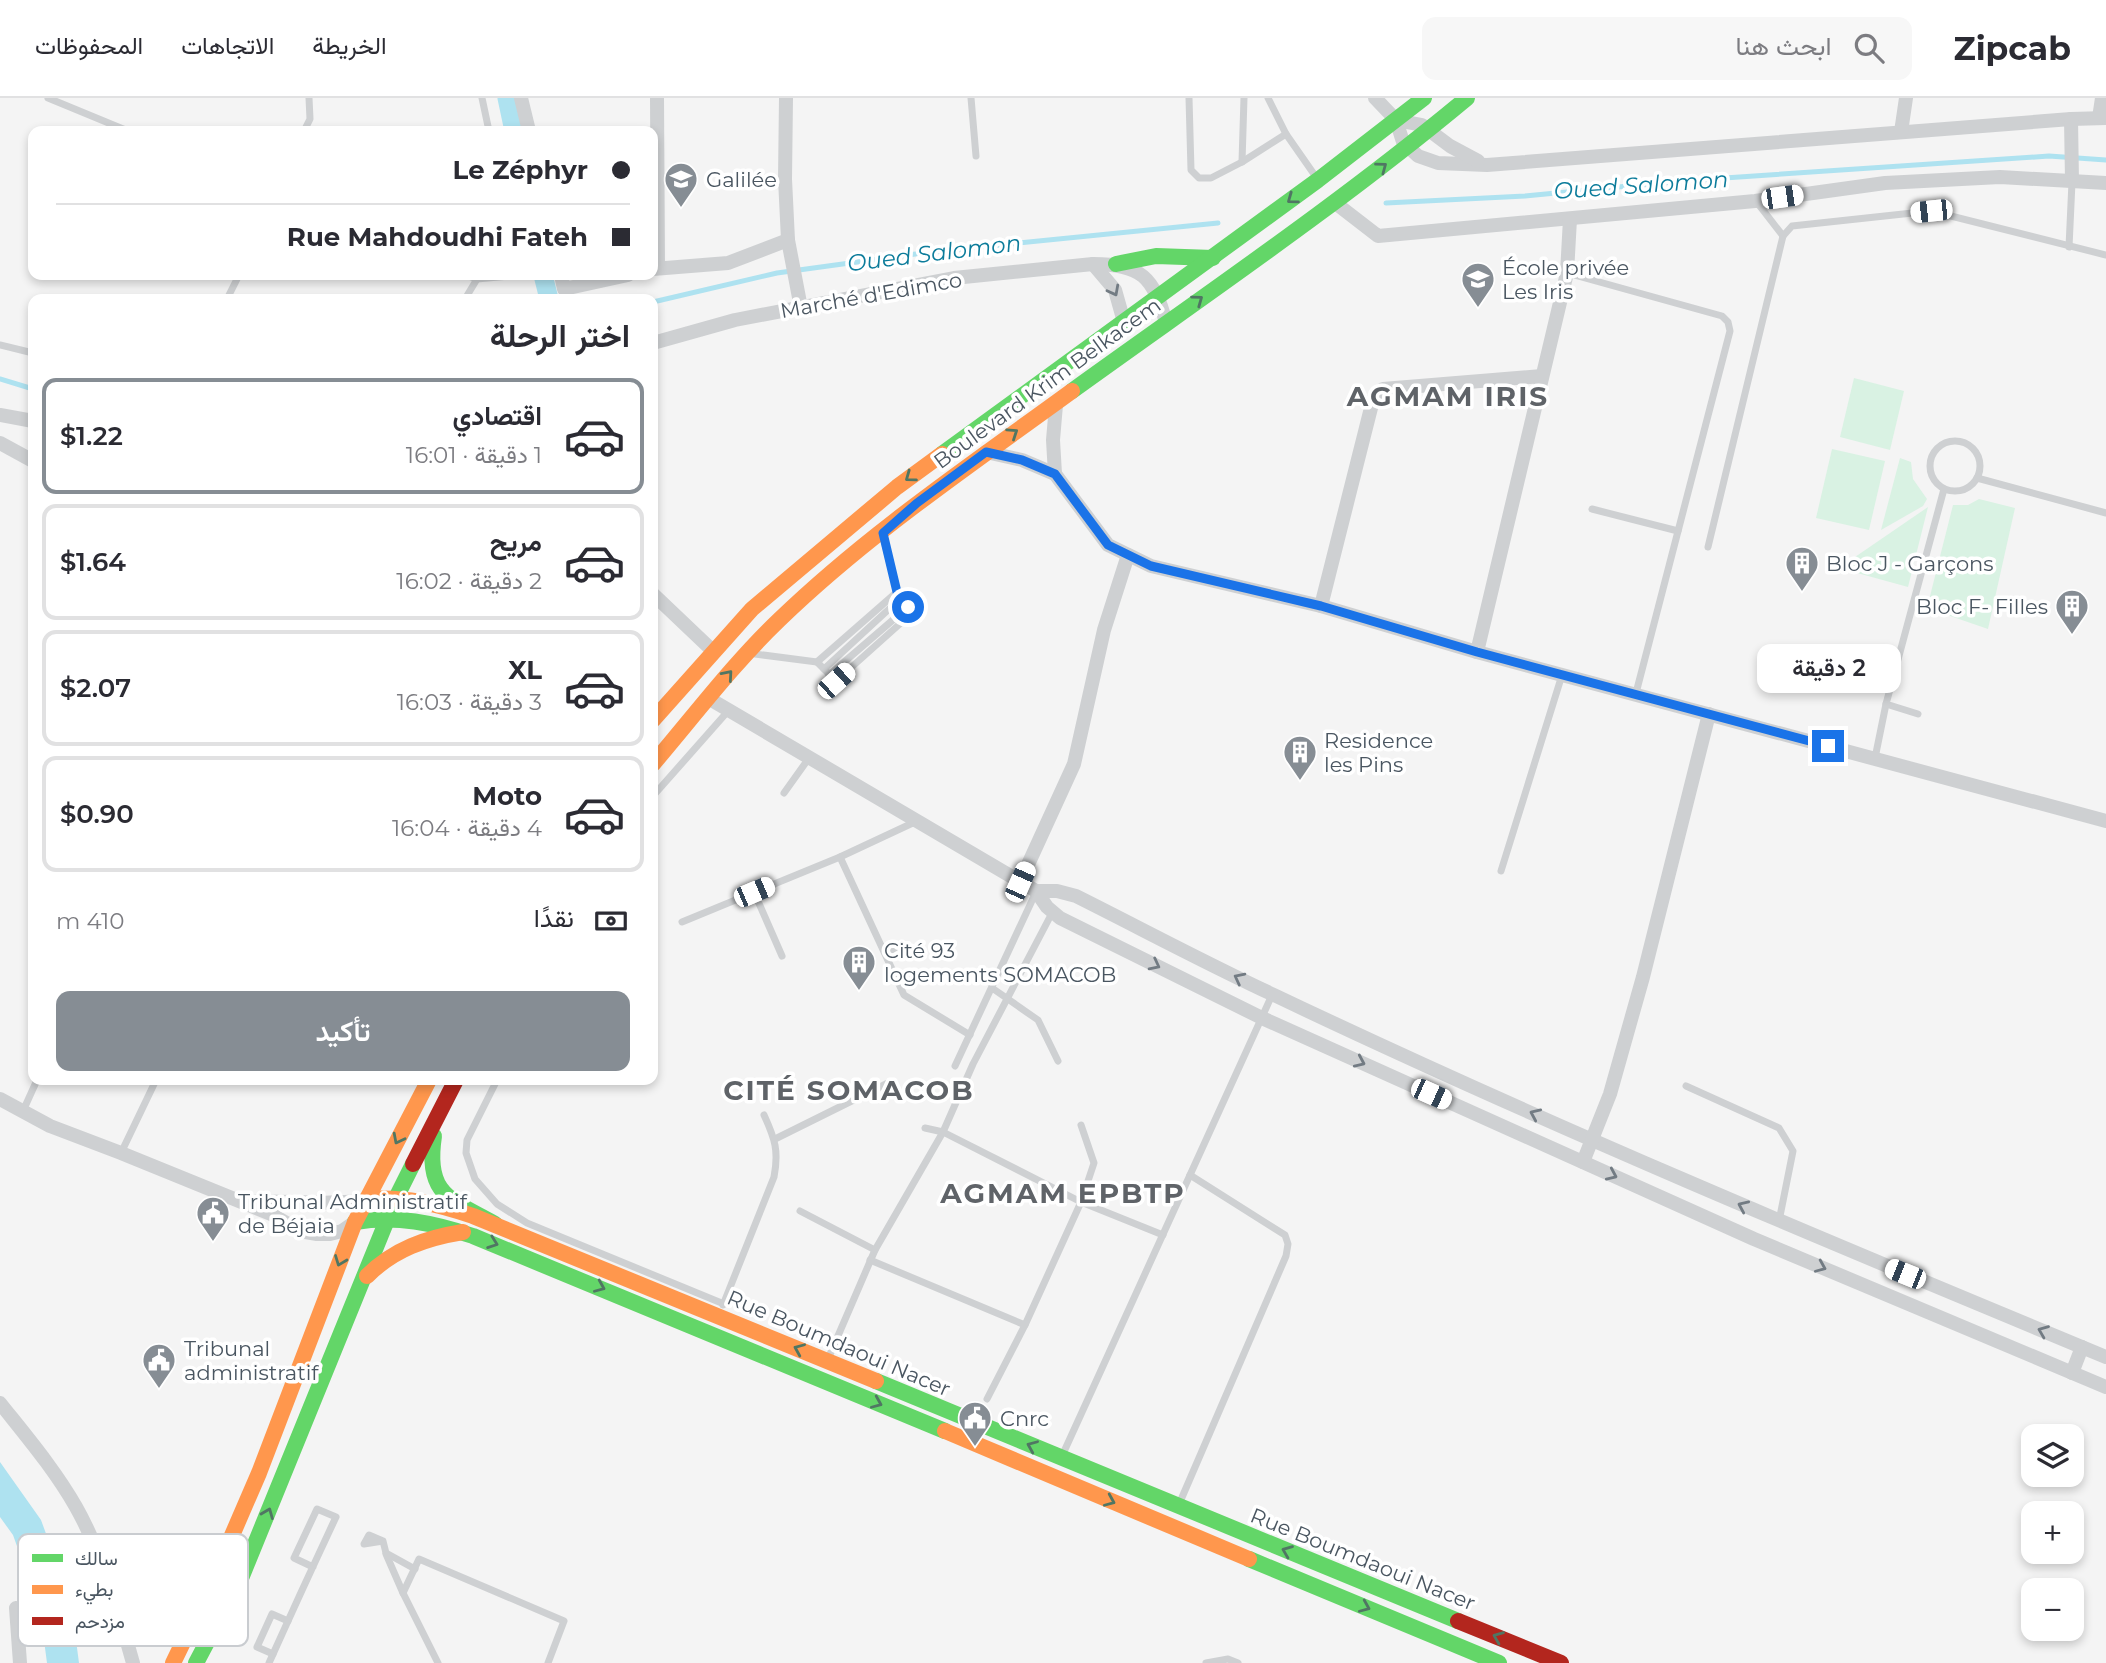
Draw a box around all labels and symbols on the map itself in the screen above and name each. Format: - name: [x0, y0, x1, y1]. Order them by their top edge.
- school or university icon: Galilée: [662, 160, 700, 209]
- one-way arrow: [1374, 162, 1387, 175]
- water label: Oued Salomon: [1553, 165, 1729, 205]
- place label: Galilée: [706, 167, 777, 192]
- car: [1760, 184, 1805, 210]
- one-way arrow: [1287, 191, 1300, 203]
- car: [1910, 198, 1953, 224]
- water label: Oued Salomon: [845, 228, 1023, 278]
- place label: École privée Les Iris: [1502, 255, 1629, 304]
- school or university icon: École privée Les Iris: [1459, 260, 1497, 309]
- street label: Marché d'Edimco: [778, 267, 964, 323]
- one-way arrow: [1105, 283, 1119, 296]
- street label: Boulevard Krim Belkacem: [929, 292, 1165, 474]
- one-way arrow: [1190, 296, 1203, 308]
- district label: AGMAM IRIS: [1346, 379, 1549, 413]
- one-way arrow: [1005, 429, 1018, 442]
- one-way arrow: [906, 469, 918, 482]
- building icon: Bloc J - Garçons: [1783, 544, 1821, 593]
- place label: Bloc J - Garçons: [1826, 551, 1994, 576]
- building icon: Bloc F- Filles: [2053, 587, 2091, 636]
- route start: [892, 591, 924, 623]
- place label: Bloc F- Filles: [1916, 594, 2048, 619]
- callout: 2 دقيقة: [1756, 644, 1900, 694]
- car: [814, 659, 859, 703]
- one-way arrow: [720, 670, 732, 683]
- place label: Residence les Pins: [1324, 728, 1433, 777]
- route end: [1812, 730, 1844, 762]
- building icon: Residence les Pins: [1281, 733, 1319, 782]
- car: [1002, 859, 1039, 905]
- car: [731, 874, 778, 910]
- place label: Cité 93 logements SOMACOB: [884, 938, 1116, 987]
- building icon: Cité 93 logements SOMACOB: [840, 943, 878, 992]
- one-way arrow: [1148, 956, 1160, 970]
- one-way arrow: [1234, 972, 1246, 986]
- one-way arrow: [1353, 1054, 1365, 1068]
- district label: CITÉ SOMACOB: [723, 1073, 975, 1107]
- car: [1408, 1076, 1455, 1112]
- one-way arrow: [1529, 1108, 1542, 1122]
- one-way arrow: [392, 1132, 406, 1144]
- one-way arrow: [1605, 1167, 1618, 1181]
- district label: AGMAM EPBTP: [939, 1176, 1186, 1210]
- place label: Tribunal Administratif de Béjaia: [238, 1189, 468, 1238]
- public building icon: Tribunal Administratif de Béjaia: [194, 1194, 232, 1243]
- one-way arrow: [1737, 1200, 1750, 1214]
- one-way arrow: [486, 1235, 498, 1249]
- one-way arrow: [335, 1255, 349, 1267]
- car: [1882, 1256, 1929, 1292]
- one-way arrow: [1814, 1259, 1826, 1273]
- one-way arrow: [592, 1279, 605, 1293]
- street label: Rue Boumdaoui Nacer: [724, 1285, 954, 1401]
- one-way arrow: [2038, 1325, 2050, 1339]
- place label: Tribunal administratif: [184, 1336, 319, 1385]
- public building icon: Tribunal administratif: [140, 1341, 178, 1390]
- one-way arrow: [794, 1343, 806, 1357]
- one-way arrow: [870, 1395, 882, 1409]
- public building icon: Cnrc: [956, 1399, 994, 1448]
- place label: Cnrc: [1000, 1406, 1049, 1431]
- one-way arrow: [1026, 1440, 1039, 1454]
- one-way arrow: [1102, 1493, 1115, 1507]
- street label: Rue Boumdaoui Nacer: [1247, 1502, 1479, 1616]
- one-way arrow: [260, 1508, 274, 1520]
- legend: [18, 1534, 248, 1646]
- one-way arrow: [1282, 1545, 1295, 1559]
- text: سالك: [75, 1547, 118, 1570]
- text: بطيء: [75, 1578, 113, 1605]
- one-way arrow: [1358, 1599, 1370, 1613]
- text: مزدحم: [75, 1610, 125, 1634]
- one-way arrow: [1493, 1631, 1505, 1645]

